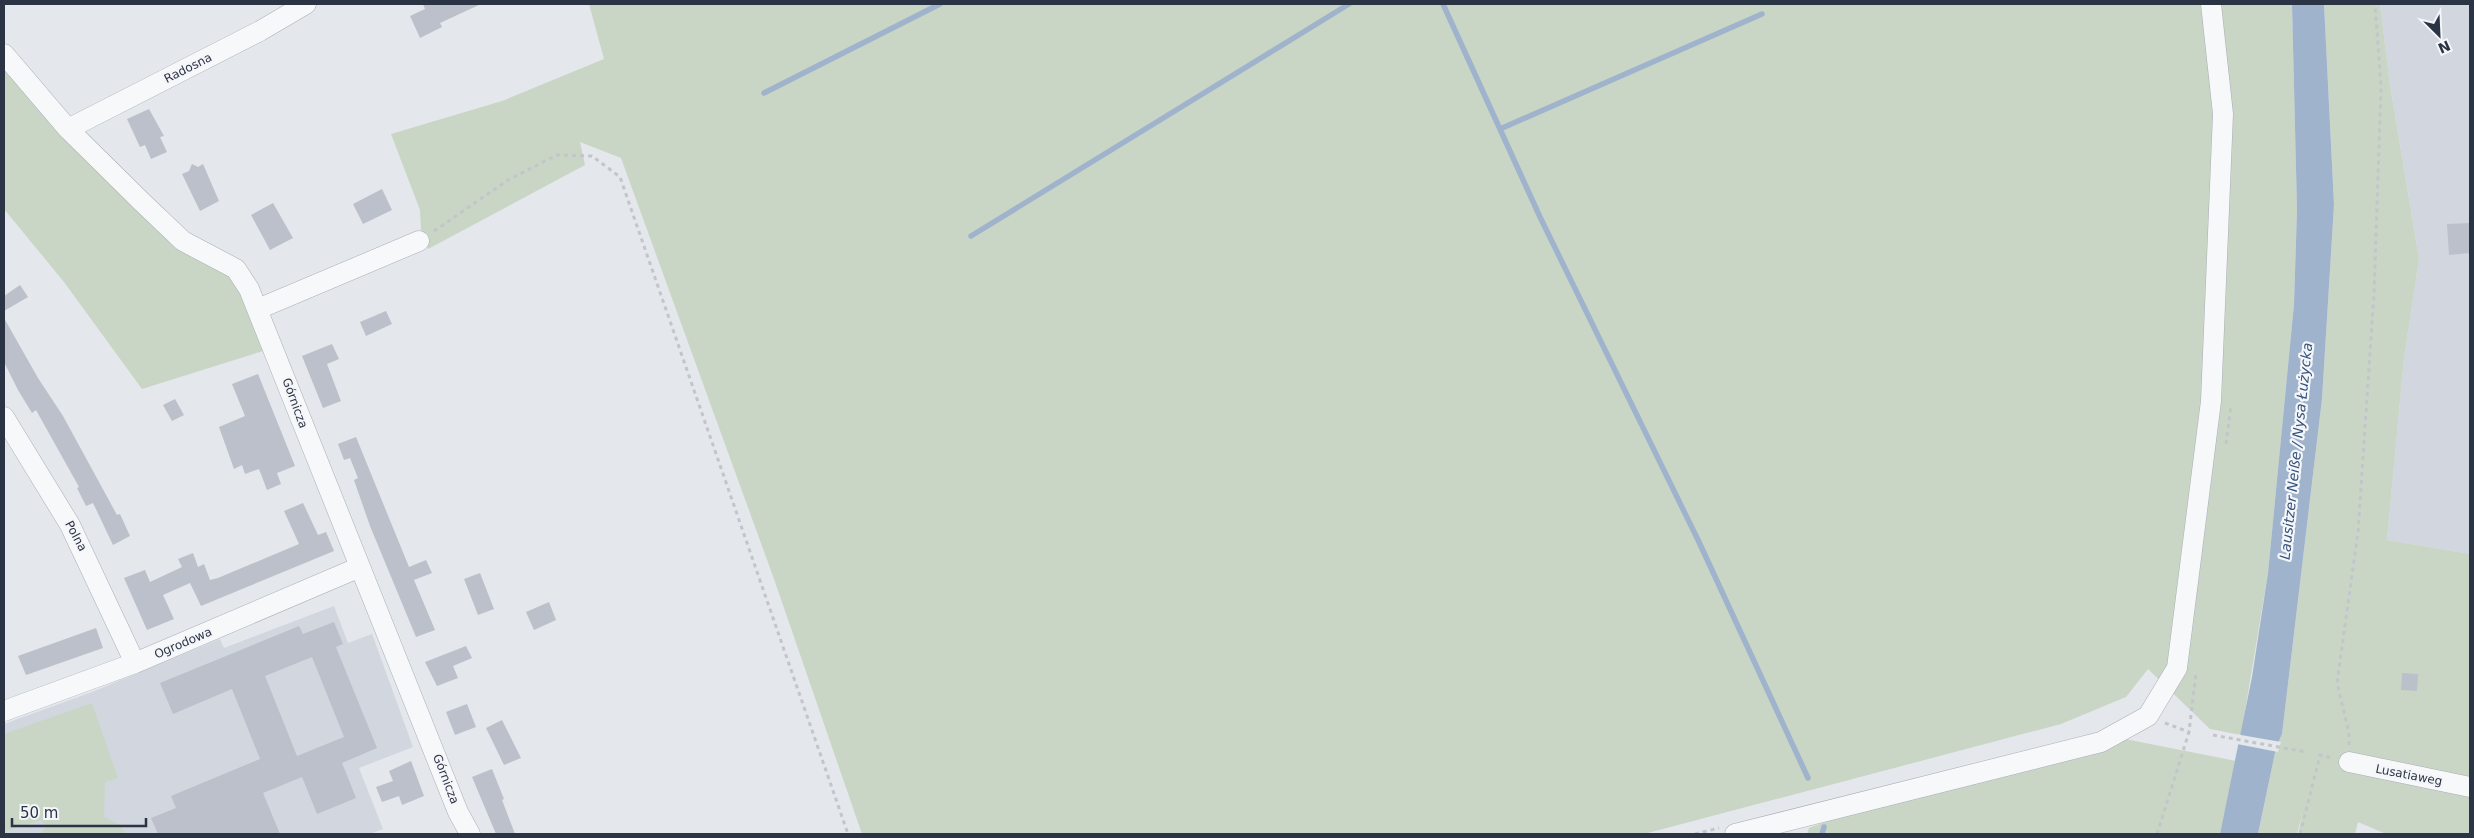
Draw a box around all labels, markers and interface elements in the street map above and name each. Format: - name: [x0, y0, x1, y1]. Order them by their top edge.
- north arrow: [2414, 10, 2464, 60]
- text: N: [2436, 37, 2453, 57]
- street label: Radosna: [162, 50, 214, 86]
- water label: Lausitzer Neiße / Nysa Łużycka: [2277, 342, 2315, 560]
- street label: Górnicza: [279, 376, 311, 430]
- street label: Polna: [62, 518, 90, 554]
- street label: Ogrodowa: [152, 625, 214, 661]
- street label: Górnicza: [430, 752, 462, 806]
- street label: Lusatiaweg: [2374, 762, 2444, 788]
- scale bar: [12, 796, 146, 828]
- text: 50 m: [20, 804, 58, 822]

